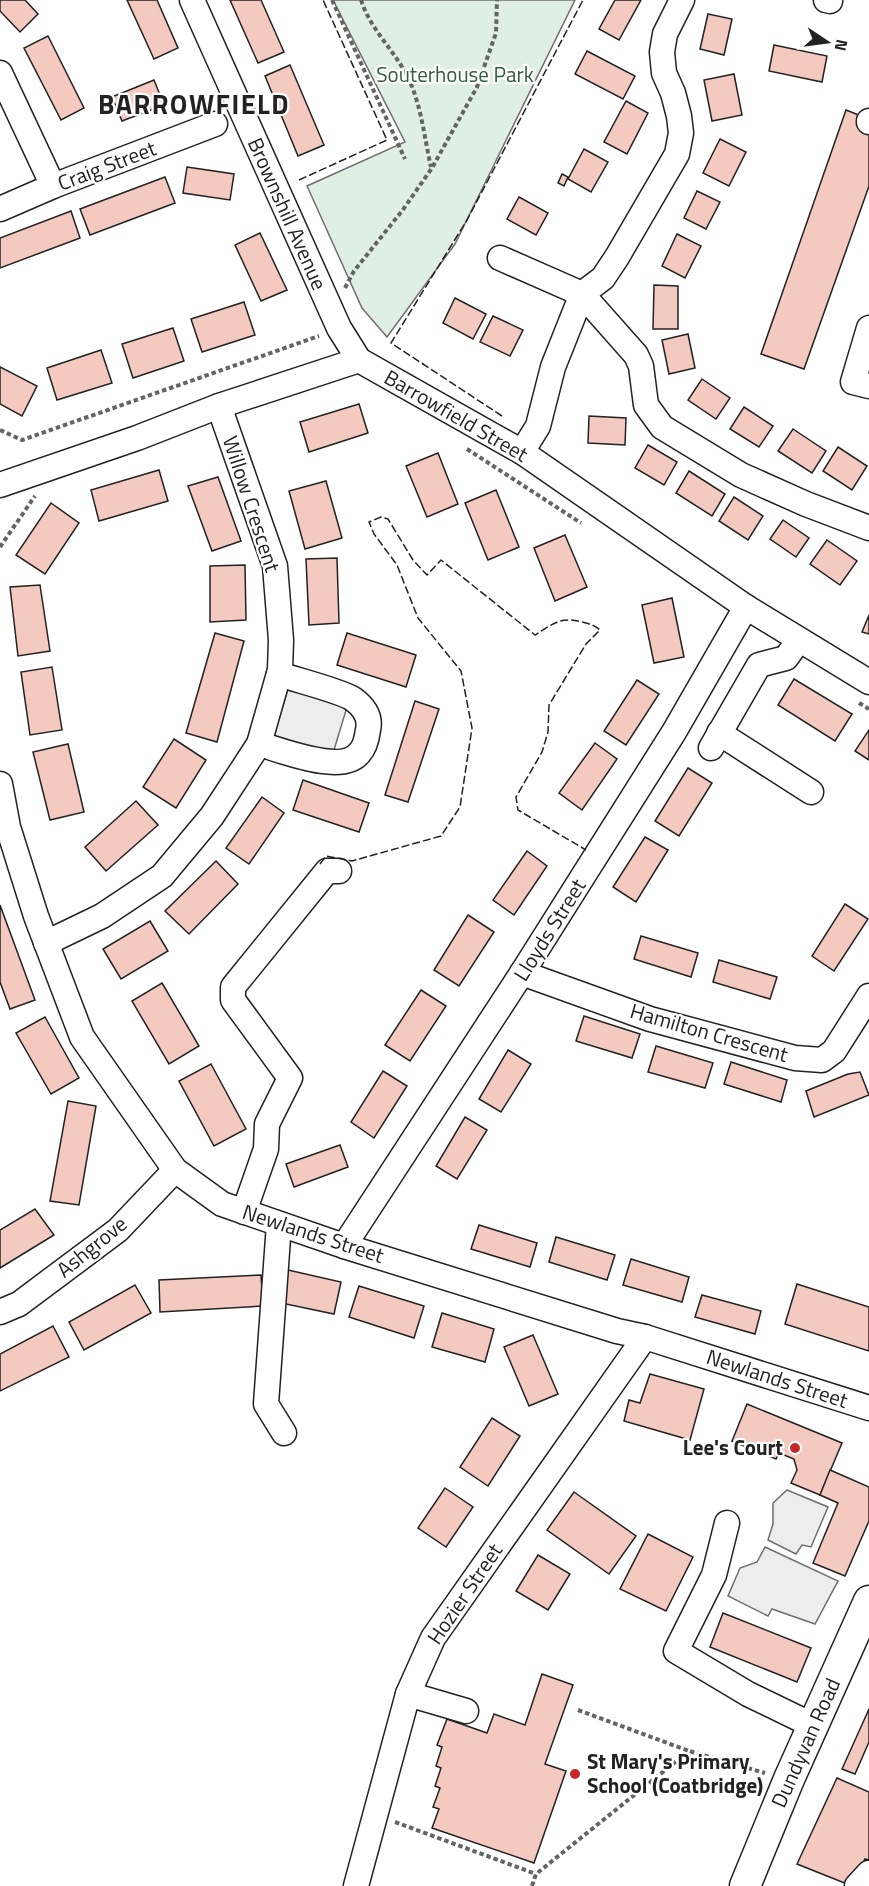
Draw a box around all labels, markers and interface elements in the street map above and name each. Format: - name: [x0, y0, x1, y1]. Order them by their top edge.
- north arrow: [797, 12, 857, 72]
- text: N: [829, 37, 855, 53]
- park label: Souterhouse Park: [376, 58, 534, 90]
- district label: BARROWFIELD: [98, 83, 290, 124]
- street label: Craig Street: [53, 131, 161, 199]
- street label: Brownshill Avenue: [240, 132, 336, 295]
- street label: Barrowfield Street: [379, 361, 535, 470]
- street label: Willow Crescent: [215, 431, 289, 577]
- street label: Lloyds Street: [505, 872, 594, 987]
- street label: Hamilton Crescent: [627, 994, 793, 1070]
- street label: Newlands Street: [239, 1195, 389, 1271]
- street label: Ashgrove: [49, 1208, 134, 1285]
- street label: Newlands Street: [703, 1340, 853, 1416]
- place label: Lee's Court: [683, 1431, 783, 1463]
- marker: Lee's Court: [788, 1441, 802, 1455]
- street label: Hozier Street: [419, 1536, 510, 1650]
- street label: Dundyvan Road: [762, 1673, 848, 1813]
- place label: St Mary's Primary School (Coatbridge): [587, 1745, 763, 1801]
- marker: St Mary's Primary School (Coatbridge): [568, 1767, 582, 1781]

